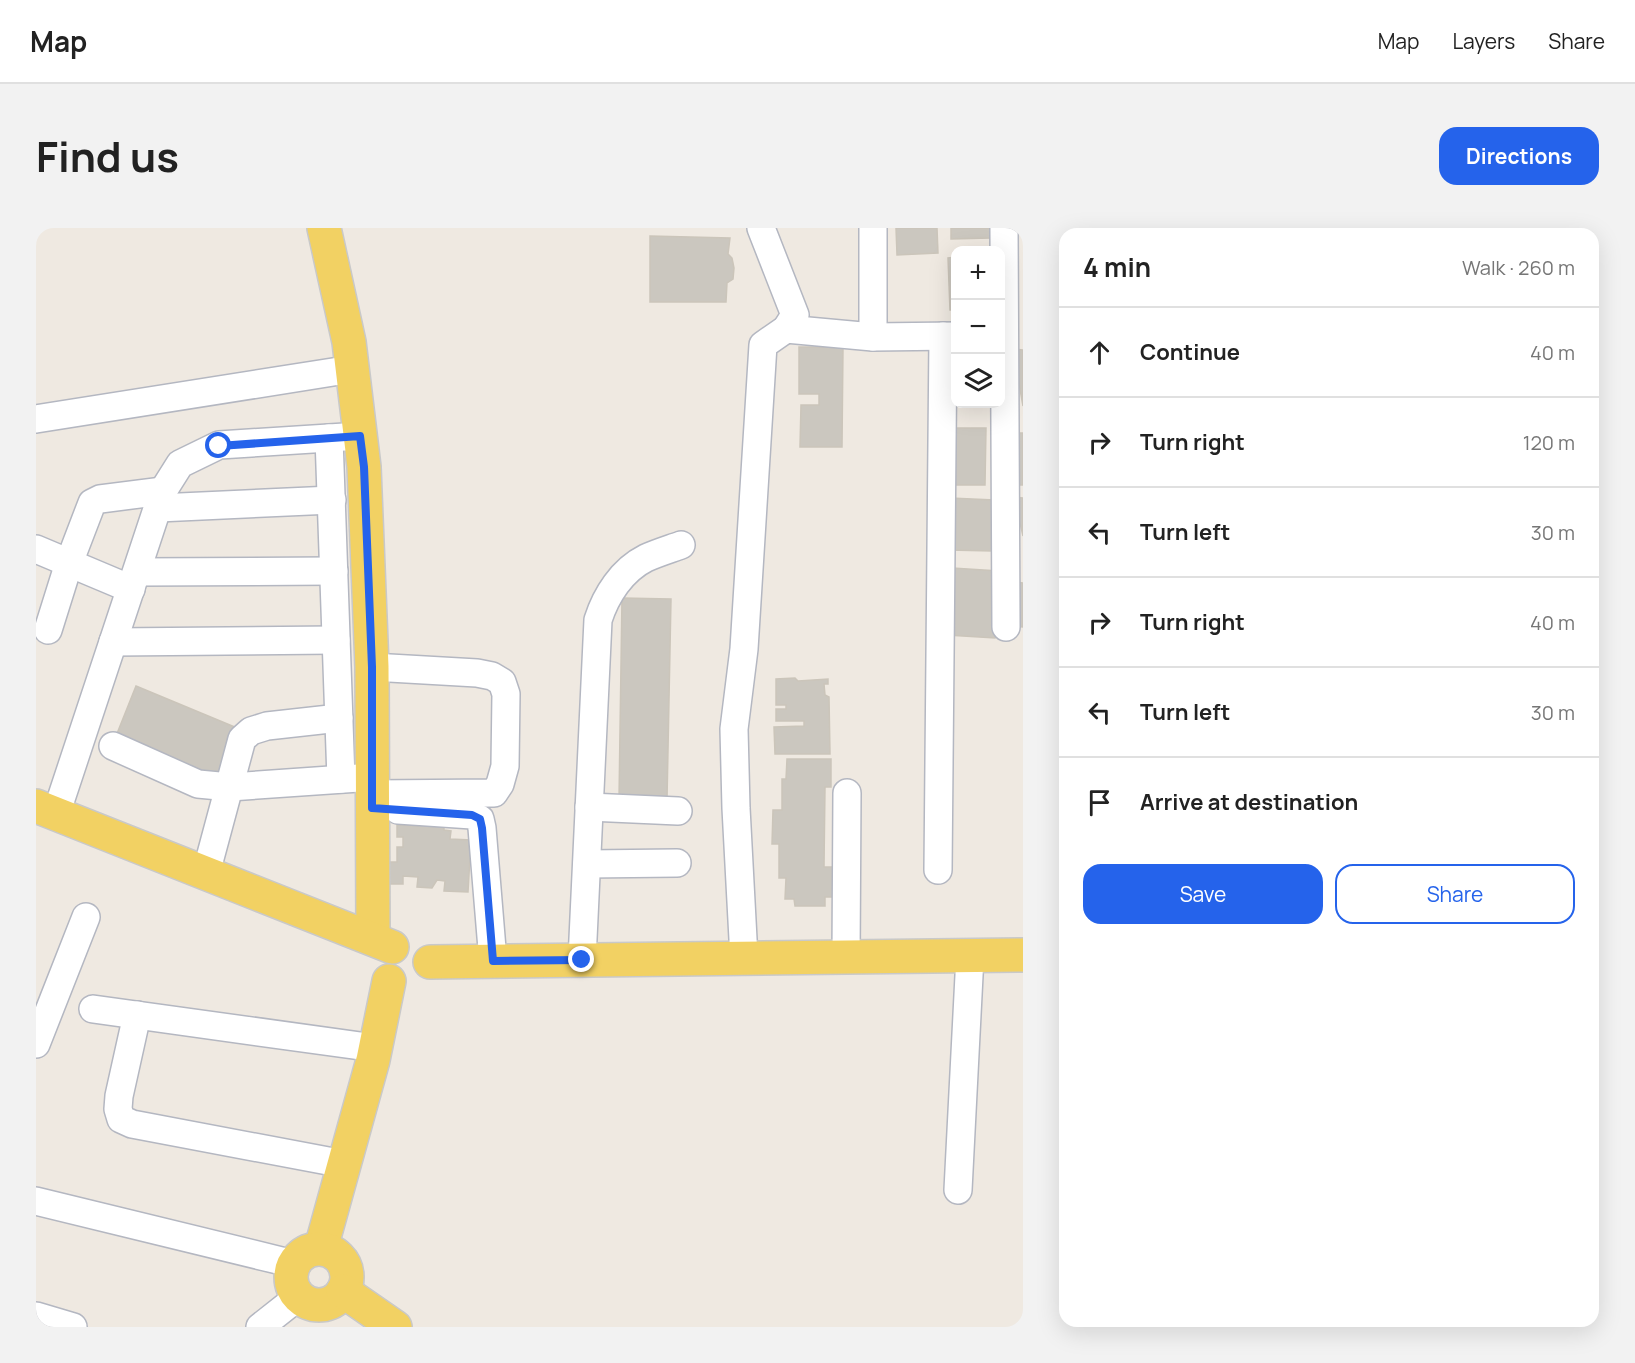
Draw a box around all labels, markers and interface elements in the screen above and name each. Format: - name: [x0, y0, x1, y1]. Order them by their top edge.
- text: Map: [30, 22, 87, 60]
- text: Map: [1378, 27, 1419, 55]
- text: Layers: [1452, 27, 1515, 55]
- text: Share: [1548, 27, 1605, 55]
- text: Find us: [36, 127, 179, 185]
- button: Directions: [1439, 127, 1599, 185]
- map controls: [951, 246, 1005, 408]
- button: +: [951, 246, 1005, 300]
- text: 4 min: [1083, 249, 1151, 285]
- text: Walk · 260 m: [1462, 254, 1575, 281]
- button: −: [951, 300, 1005, 354]
- icon: ahead: [1083, 336, 1116, 369]
- text: Continue: [1140, 337, 1240, 367]
- text: 40 m: [1530, 339, 1575, 366]
- button: layers: [951, 354, 1005, 408]
- icon: right: [1083, 426, 1116, 459]
- text: Turn right: [1140, 427, 1245, 457]
- text: 120 m: [1523, 429, 1575, 456]
- route start: [205, 432, 231, 458]
- icon: left: [1083, 516, 1116, 549]
- text: Turn left: [1140, 517, 1230, 547]
- text: 30 m: [1531, 519, 1575, 546]
- icon: right: [1083, 606, 1116, 639]
- text: Turn right: [1140, 607, 1245, 637]
- text: 40 m: [1530, 609, 1575, 636]
- icon: left: [1083, 696, 1116, 729]
- text: Turn left: [1140, 697, 1230, 727]
- text: 30 m: [1531, 699, 1575, 726]
- icon: arrive: [1083, 786, 1116, 819]
- text: Arrive at destination: [1140, 787, 1358, 817]
- button: Save: [1083, 864, 1323, 924]
- button: Share: [1335, 864, 1575, 924]
- route end: [568, 946, 594, 972]

